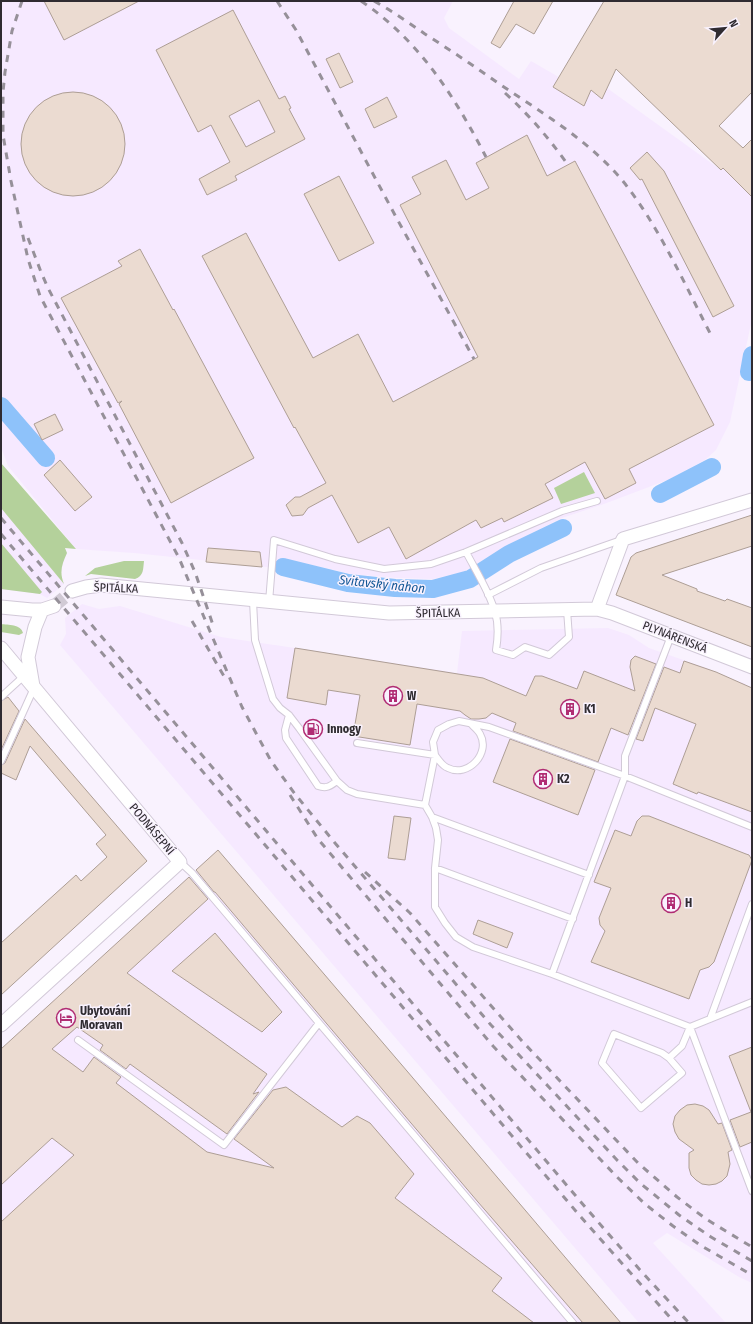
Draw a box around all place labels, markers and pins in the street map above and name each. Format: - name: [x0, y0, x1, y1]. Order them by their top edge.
- building icon: W: [382, 685, 404, 707]
- place label: W: [407, 689, 417, 703]
- building icon: K1: [559, 698, 581, 720]
- place label: K1: [584, 702, 596, 716]
- fuel station icon: Innogy: [302, 718, 324, 740]
- place label: Innogy: [327, 722, 361, 736]
- building icon: K2: [532, 768, 554, 790]
- place label: K2: [557, 772, 570, 786]
- building icon: H: [660, 892, 682, 914]
- place label: H: [685, 896, 692, 910]
- place label: Ubytování Moravan: [80, 1004, 131, 1032]
- hotel icon: Ubytování Moravan: [55, 1007, 77, 1029]

